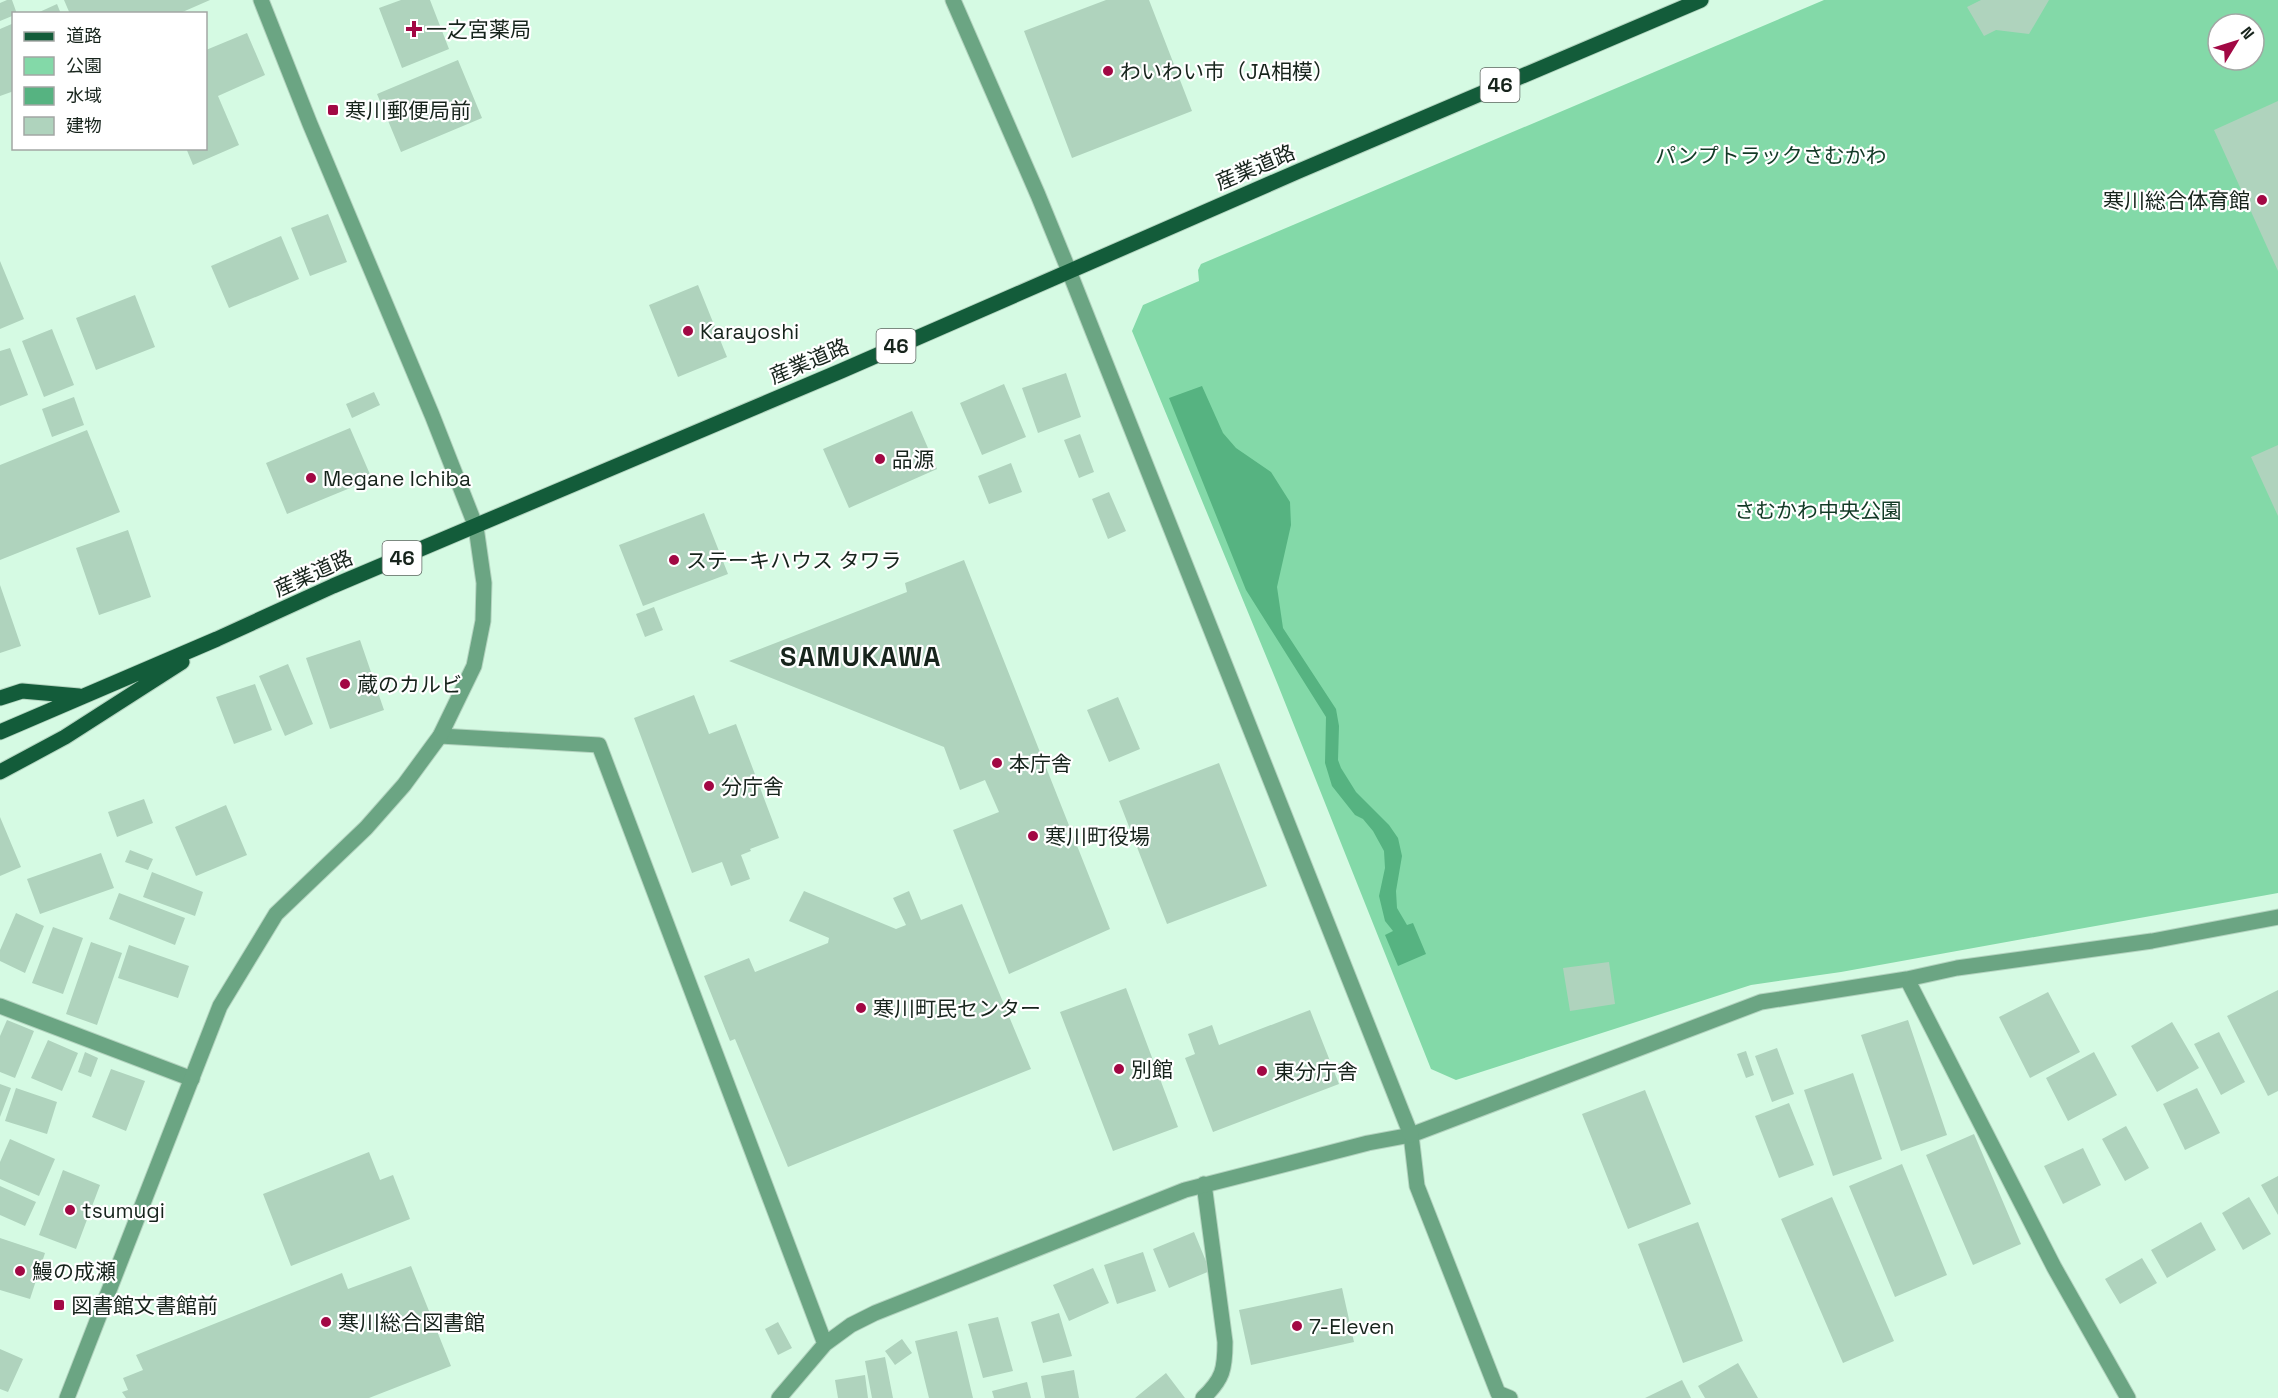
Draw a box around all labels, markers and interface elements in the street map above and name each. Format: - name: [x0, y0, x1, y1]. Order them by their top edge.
- legend: [12, 12, 207, 150]
- north arrow: [2206, 12, 2266, 72]
- place label: 一之宮薬局: [426, 16, 531, 43]
- marker: 一之宮薬局: [407, 22, 421, 36]
- text: N: [2236, 22, 2259, 44]
- text: 道路: [66, 24, 102, 47]
- text: 公園: [66, 54, 102, 77]
- place label: わいわい市（JA相模）: [1120, 58, 1334, 85]
- marker: わいわい市（JA相模）: [1101, 64, 1115, 78]
- road number: 46: [1480, 68, 1520, 102]
- text: 水域: [66, 84, 102, 107]
- place label: 寒川郵便局前: [345, 97, 471, 124]
- marker: 寒川郵便局前: [326, 103, 340, 117]
- text: 建物: [66, 114, 102, 137]
- street label: 産業道路: [1211, 138, 1299, 196]
- park label: パンプトラックさむかわ: [1655, 142, 1887, 169]
- place label: 寒川総合体育館: [2103, 187, 2250, 214]
- marker: 寒川総合体育館: [2255, 193, 2269, 207]
- place label: Karayoshi: [700, 318, 799, 345]
- marker: Karayoshi: [681, 324, 695, 338]
- road number: 46: [876, 329, 916, 363]
- street label: 産業道路: [765, 332, 853, 390]
- place label: 品源: [892, 446, 934, 473]
- marker: 品源: [873, 452, 887, 466]
- place label: Megane Ichiba: [323, 465, 471, 492]
- marker: Megane Ichiba: [304, 471, 318, 485]
- park label: さむかわ中央公園: [1734, 497, 1902, 524]
- road number: 46: [382, 541, 422, 575]
- street label: 産業道路: [269, 544, 357, 602]
- place label: ステーキハウス タワラ: [686, 547, 901, 574]
- marker: ステーキハウス タワラ: [667, 553, 681, 567]
- district label: SAMUKAWA: [780, 639, 942, 674]
- place label: 蔵のカルビ: [357, 671, 462, 698]
- marker: 蔵のカルビ: [338, 677, 352, 691]
- place label: 本庁舎: [1009, 750, 1072, 777]
- marker: 本庁舎: [990, 756, 1004, 770]
- place label: 分庁舎: [721, 773, 784, 800]
- marker: 分庁舎: [702, 779, 716, 793]
- place label: 寒川町役場: [1045, 823, 1150, 850]
- marker: 寒川町役場: [1026, 829, 1040, 843]
- place label: 寒川町民センター: [873, 995, 1041, 1022]
- marker: 寒川町民センター: [854, 1001, 868, 1015]
- place label: 別館: [1131, 1056, 1173, 1083]
- place label: 東分庁舎: [1274, 1058, 1358, 1085]
- marker: 別館: [1112, 1062, 1126, 1076]
- marker: 東分庁舎: [1255, 1064, 1269, 1078]
- place label: tsumugi: [82, 1197, 165, 1224]
- marker: tsumugi: [63, 1203, 77, 1217]
- place label: 鰻の成瀬: [32, 1258, 116, 1285]
- marker: 鰻の成瀬: [13, 1264, 27, 1278]
- place label: 図書館文書館前: [71, 1292, 218, 1319]
- marker: 図書館文書館前: [52, 1298, 66, 1312]
- place label: 寒川総合図書館: [338, 1309, 485, 1336]
- place label: 7-Eleven: [1309, 1313, 1394, 1340]
- marker: 寒川総合図書館: [319, 1315, 333, 1329]
- marker: 7-Eleven: [1290, 1319, 1304, 1333]

